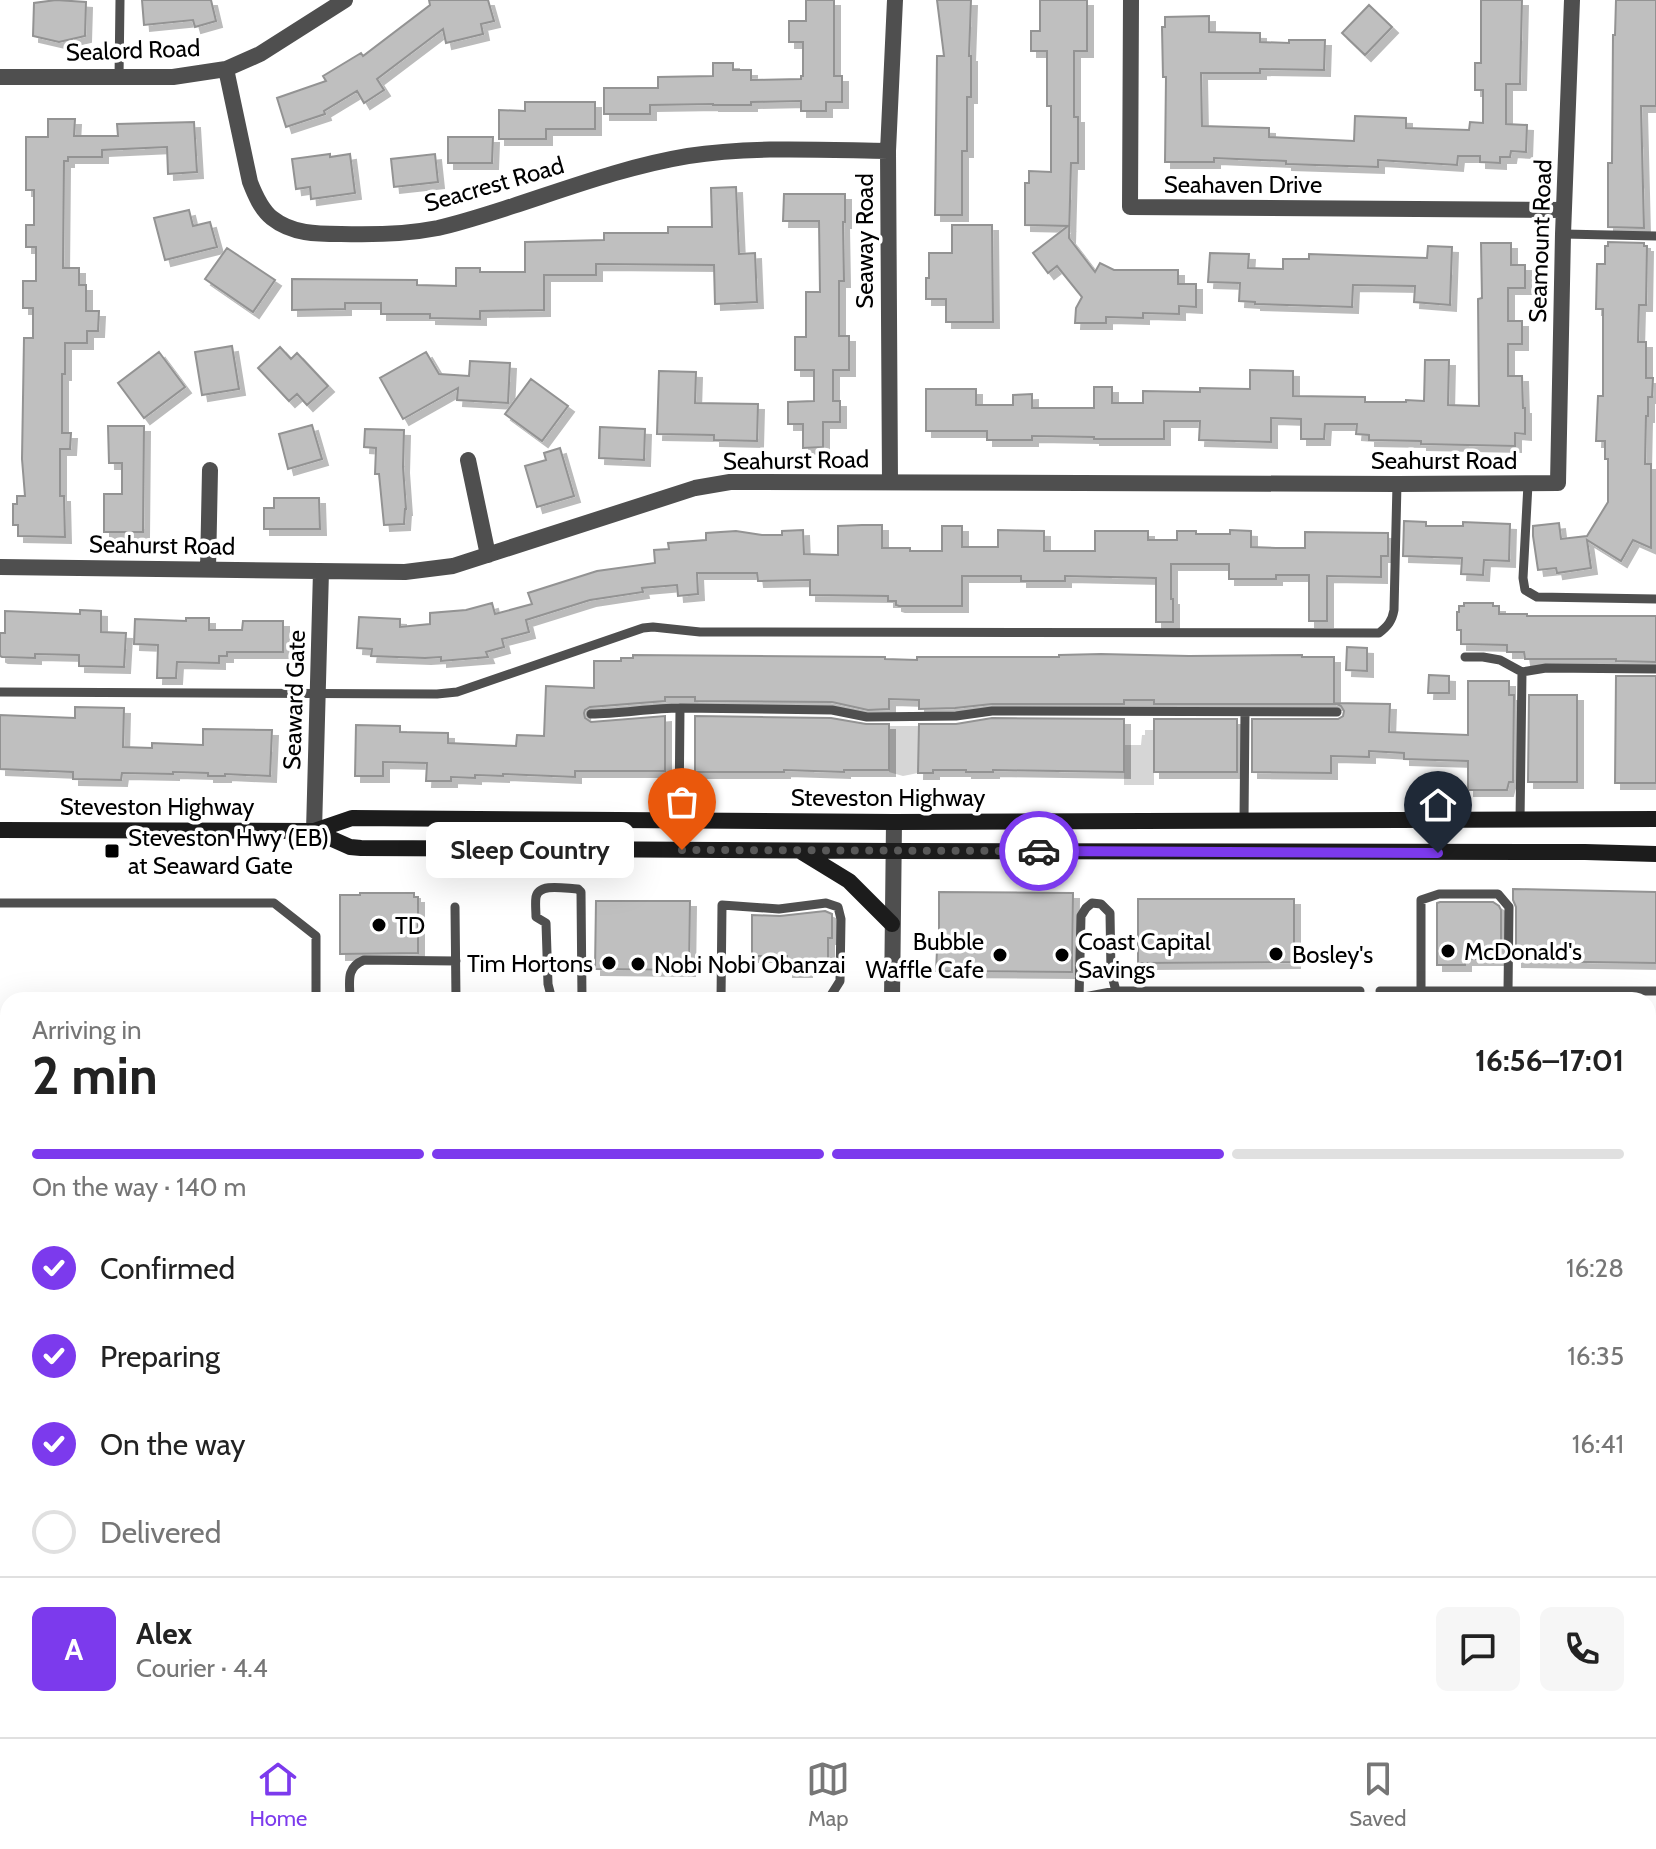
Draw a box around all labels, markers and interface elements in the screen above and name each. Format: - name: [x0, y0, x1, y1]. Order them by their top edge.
- street label: Sealord Road: [65, 33, 201, 67]
- street label: Seacrest Road: [421, 150, 567, 218]
- street label: Seamount Road: [1523, 159, 1557, 323]
- street label: Seahaven Drive: [1164, 170, 1322, 199]
- street label: Seaway Road: [850, 173, 879, 309]
- street label: Seahurst Road: [723, 444, 869, 476]
- street label: Seahurst Road: [1371, 446, 1517, 475]
- street label: Seahurst Road: [89, 529, 235, 561]
- street label: Seaward Gate: [277, 630, 311, 770]
- pin: [648, 768, 716, 850]
- pin: [1404, 771, 1472, 853]
- icon: bag: [660, 780, 704, 824]
- street label: Steveston Highway: [791, 783, 985, 812]
- icon: home: [1416, 783, 1460, 827]
- street label: Steveston Highway: [60, 792, 254, 821]
- courier: [999, 811, 1079, 891]
- callout: Sleep Country: [426, 822, 634, 878]
- place label: Steveston Hwy (EB) at Seaward Gate: [128, 823, 329, 880]
- icon: car: [1017, 829, 1061, 873]
- text: Sleep Country: [450, 834, 610, 866]
- marker: Steveston Hwy (EB) at Seaward Gate: [103, 842, 121, 860]
- place label: TD: [395, 911, 425, 940]
- marker: TD: [370, 916, 388, 934]
- place label: Bubble Waffle Cafe: [866, 927, 984, 984]
- place label: Coast Capital Savings: [1078, 927, 1211, 984]
- place label: McDonald's: [1464, 937, 1582, 966]
- place label: Bosley's: [1292, 940, 1373, 969]
- marker: McDonald's: [1439, 942, 1457, 960]
- marker: Bosley's: [1267, 945, 1285, 963]
- marker: Bubble Waffle Cafe: [991, 946, 1009, 964]
- marker: Coast Capital Savings: [1053, 946, 1071, 964]
- place label: Tim Hortons: [467, 949, 593, 978]
- place label: Nobi Nobi Obanzai: [654, 950, 846, 979]
- marker: Tim Hortons: [600, 954, 618, 972]
- marker: Nobi Nobi Obanzai: [629, 955, 647, 973]
- text: Arriving in: [32, 1014, 142, 1046]
- text: 16:56–17:01: [1475, 1042, 1624, 1079]
- text: 2 min: [32, 1044, 158, 1107]
- text: On the way · 140 m: [32, 1171, 246, 1203]
- icon: check: [32, 1246, 76, 1290]
- text: Confirmed: [100, 1250, 235, 1287]
- text: 16:28: [1566, 1252, 1624, 1284]
- icon: check: [32, 1334, 76, 1378]
- text: Preparing: [100, 1338, 220, 1375]
- text: 16:35: [1567, 1340, 1624, 1372]
- icon: check: [32, 1422, 76, 1466]
- text: On the way: [100, 1426, 245, 1463]
- text: 16:41: [1572, 1428, 1624, 1460]
- text: Delivered: [100, 1514, 221, 1551]
- button: chat: [1436, 1607, 1520, 1691]
- button: phone: [1540, 1607, 1624, 1691]
- text: Alex: [136, 1615, 192, 1652]
- text: A: [65, 1631, 83, 1668]
- text: Courier · 4.4: [136, 1652, 268, 1684]
- tab: Home: [249, 1757, 307, 1832]
- tab: Map: [806, 1757, 850, 1832]
- tab: Saved: [1349, 1757, 1406, 1832]

